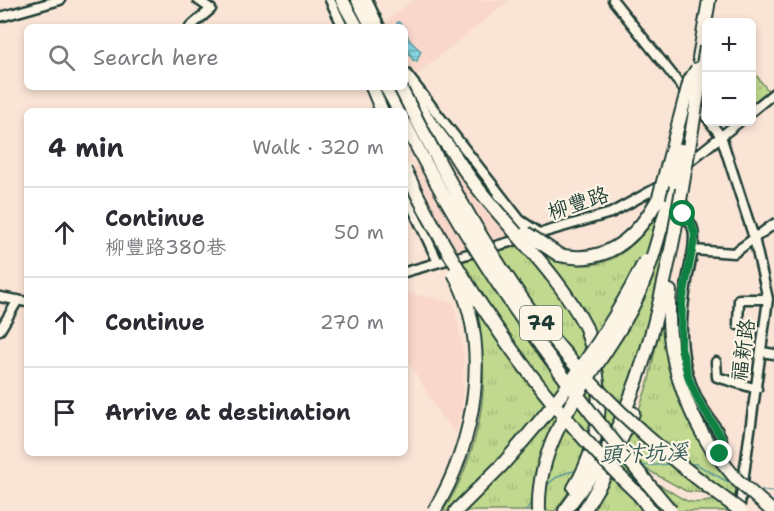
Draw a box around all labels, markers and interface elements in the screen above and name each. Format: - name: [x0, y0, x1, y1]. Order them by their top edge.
- map controls: [702, 18, 756, 126]
- button: +: [702, 18, 756, 72]
- search box: [24, 24, 408, 90]
- icon: search: [45, 41, 78, 74]
- text: Search here: [93, 43, 219, 72]
- button: −: [702, 72, 756, 126]
- text: 4 min: [48, 130, 124, 165]
- text: Walk · 320 m: [252, 134, 384, 160]
- street label: 柳豐路: [544, 180, 612, 226]
- route start: [669, 200, 695, 226]
- text: Continue: [105, 204, 205, 233]
- icon: ahead: [48, 216, 81, 249]
- text: 50 m: [334, 219, 384, 245]
- text: 柳豐路380巷: [105, 234, 226, 260]
- icon: ahead: [48, 306, 81, 339]
- road number: 74: [520, 306, 562, 340]
- text: Continue: [105, 308, 205, 337]
- text: 270 m: [320, 309, 384, 335]
- street label: 福新路: [725, 317, 761, 383]
- icon: arrive: [48, 396, 81, 429]
- text: Arrive at destination: [105, 398, 351, 427]
- water label: 頭汴坑溪: [600, 437, 689, 469]
- route end: [706, 440, 732, 466]

